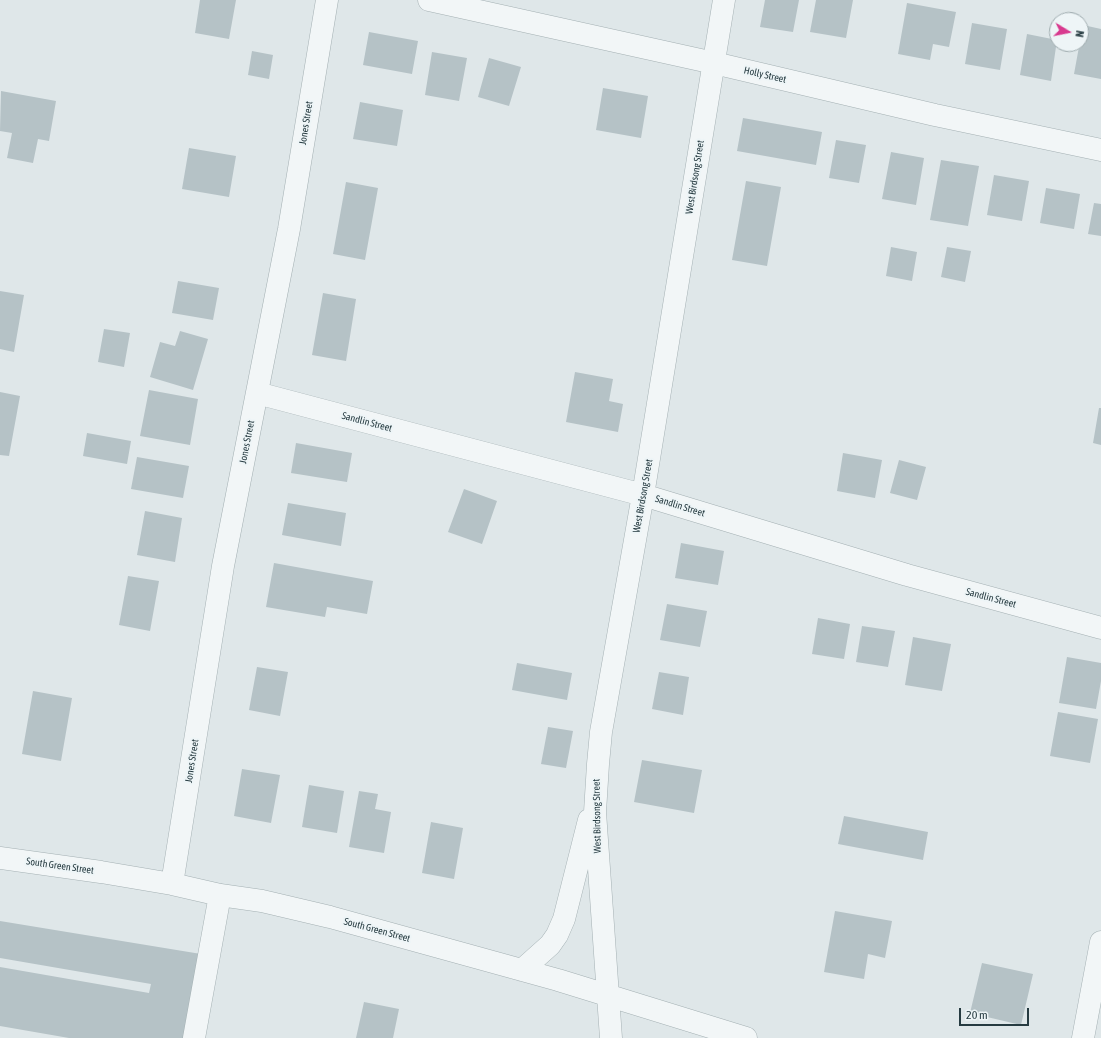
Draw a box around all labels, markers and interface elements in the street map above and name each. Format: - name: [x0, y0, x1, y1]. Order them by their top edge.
- north arrow: [1049, 12, 1089, 52]
- text: N: [1073, 30, 1086, 38]
- street label: Holly Street: [743, 64, 787, 86]
- street label: Jones Street: [297, 100, 315, 146]
- street label: West Birdsong Street: [683, 139, 707, 215]
- street label: Sandlin Street: [341, 410, 393, 434]
- street label: Jones Street: [237, 419, 257, 465]
- street label: West Birdsong Street: [631, 458, 655, 534]
- street label: Sandlin Street: [654, 493, 706, 519]
- street label: Sandlin Street: [965, 586, 1017, 610]
- street label: Jones Street: [183, 738, 201, 784]
- street label: West Birdsong Street: [590, 779, 604, 853]
- street label: South Green Street: [25, 855, 95, 877]
- street label: South Green Street: [342, 915, 412, 945]
- scale bar: [961, 1000, 1031, 1026]
- text: 20 m: [966, 1008, 988, 1022]

